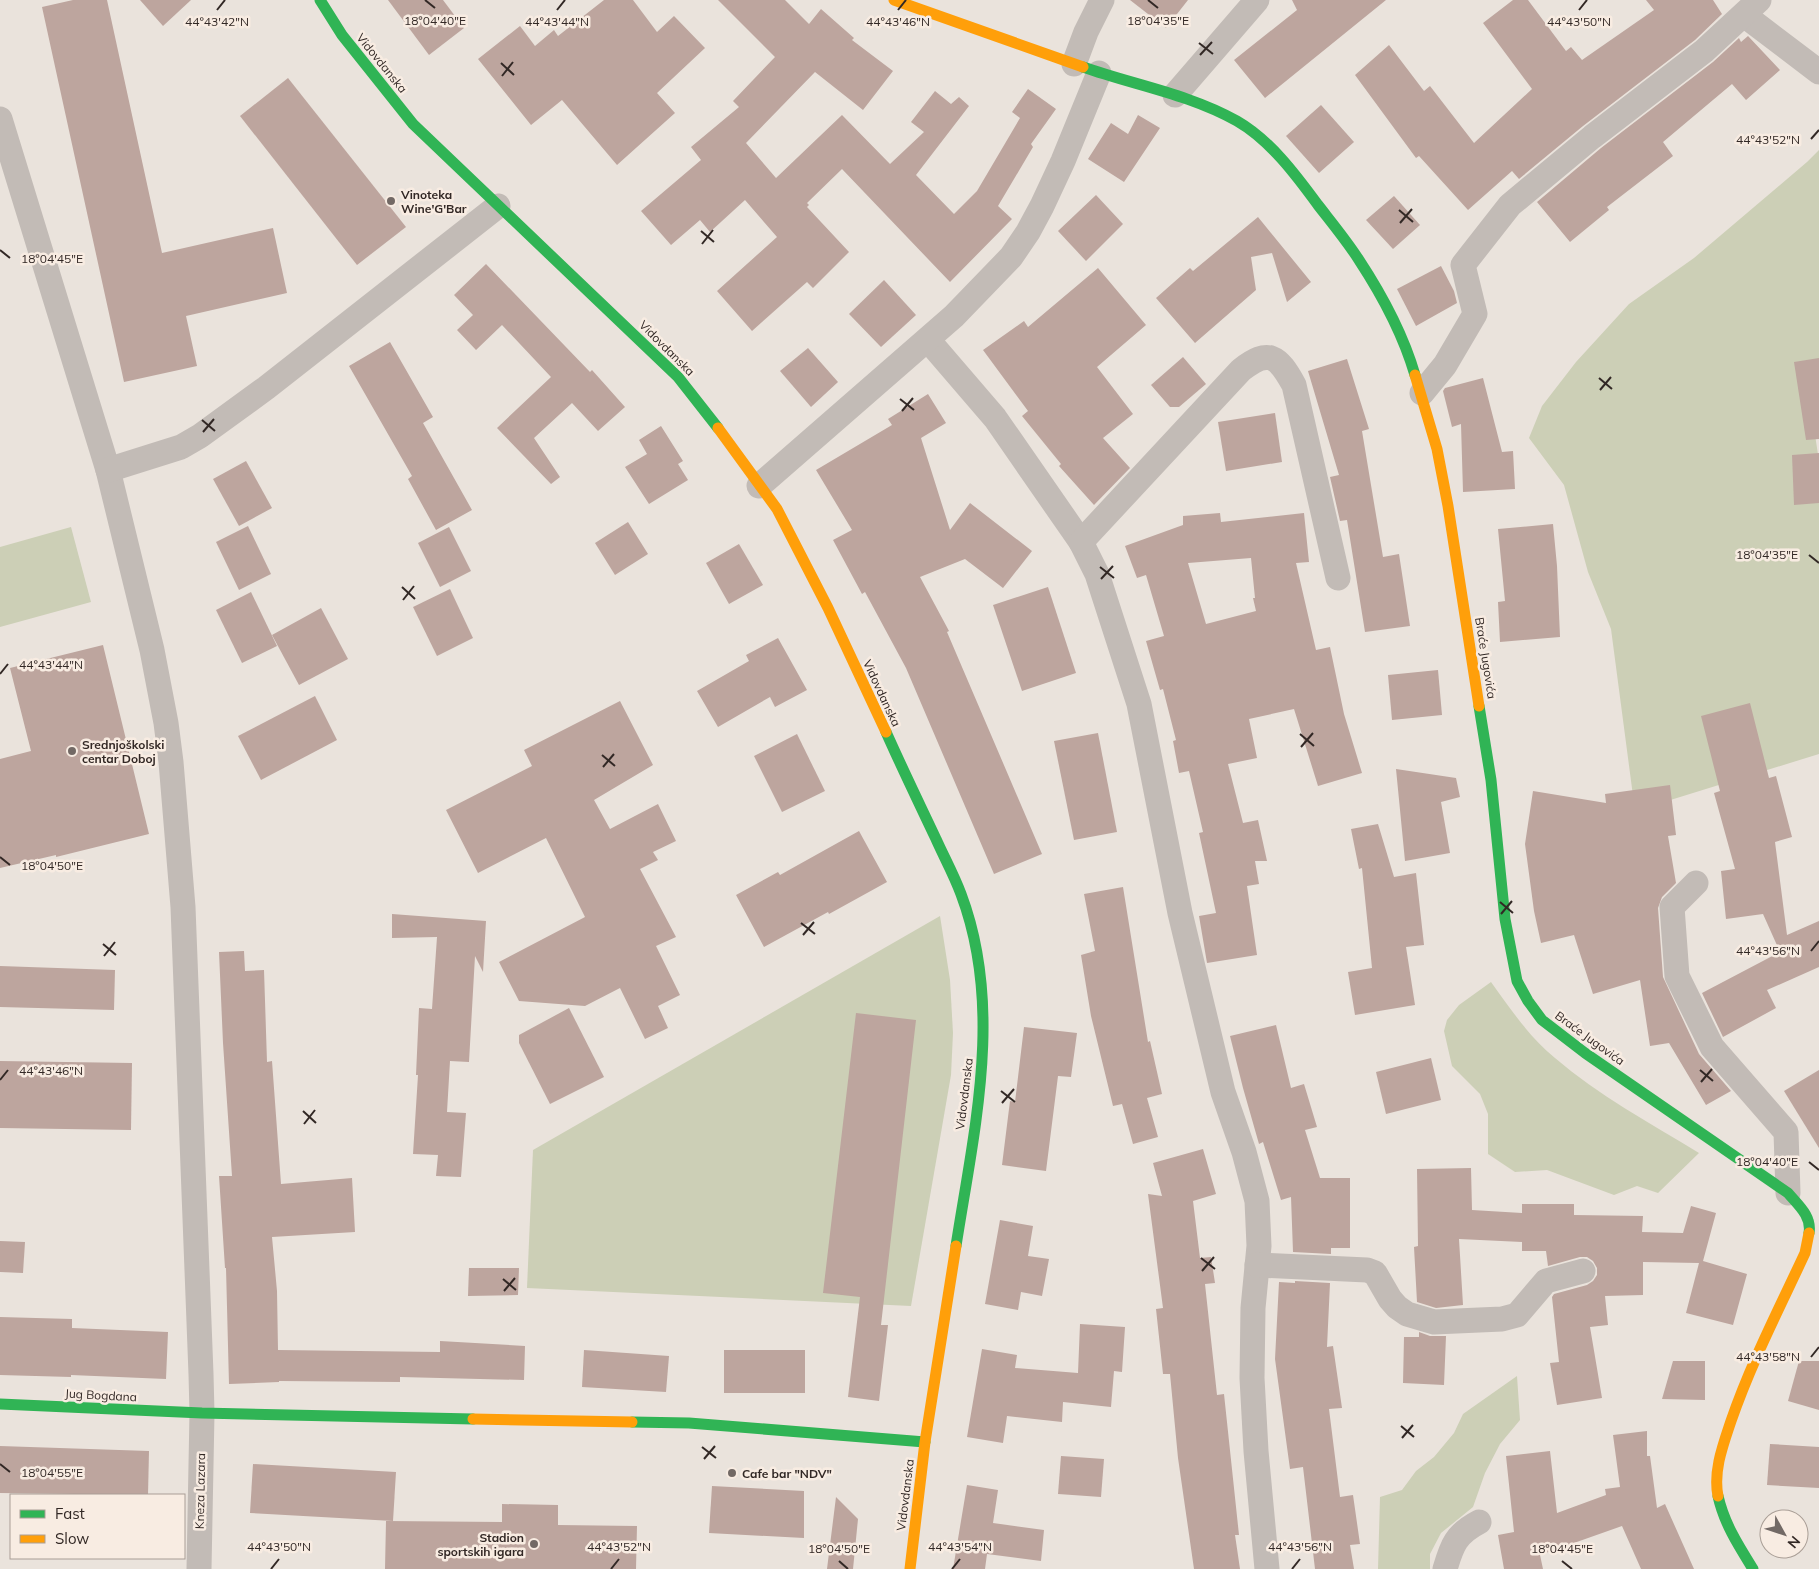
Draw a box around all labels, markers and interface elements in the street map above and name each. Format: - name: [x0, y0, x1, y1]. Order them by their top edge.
- text: 18°04'40"E: [404, 13, 466, 28]
- text: 18°04'35"E: [1127, 13, 1189, 28]
- text: 44°43'42"N: [185, 14, 249, 29]
- text: 44°43'44"N: [525, 14, 589, 29]
- text: 44°43'46"N: [866, 14, 930, 29]
- text: 44°43'50"N: [1547, 14, 1611, 29]
- street label: Vidovdanska: [353, 30, 411, 96]
- text: 44°43'52"N: [1736, 132, 1800, 147]
- place label: Vinoteka Wine'G'Bar: [400, 187, 467, 216]
- marker: Vinoteka Wine'G'Bar: [385, 195, 397, 207]
- text: 18°04'45"E: [21, 251, 83, 266]
- street label: Vidovdanska: [636, 317, 698, 379]
- text: 18°04'35"E: [1736, 547, 1798, 562]
- street label: Braće Jugovića: [1472, 616, 1500, 700]
- text: 44°43'44"N: [19, 657, 83, 672]
- street label: Vidovdanska: [860, 657, 904, 729]
- place label: Srednjoškolski centar Doboj: [82, 737, 164, 766]
- marker: Srednjoškolski centar Doboj: [66, 745, 78, 757]
- text: 18°04'50"E: [21, 858, 83, 873]
- text: 44°43'56"N: [1736, 943, 1800, 958]
- street label: Braće Jugovića: [1552, 1008, 1628, 1068]
- street label: Vidovdanska: [952, 1057, 976, 1131]
- text: 44°43'46"N: [19, 1063, 83, 1078]
- text: 18°04'40"E: [1736, 1154, 1798, 1169]
- text: 44°43'58"N: [1736, 1349, 1800, 1364]
- street label: Jug Bogdana: [65, 1386, 137, 1404]
- street label: Kneza Lazara: [192, 1453, 208, 1529]
- street label: Vidovdanska: [893, 1458, 917, 1532]
- text: 18°04'55"E: [21, 1465, 83, 1480]
- place label: Cafe bar "NDV": [742, 1466, 832, 1481]
- marker: Cafe bar "NDV": [726, 1467, 738, 1479]
- legend: [10, 1494, 185, 1559]
- text: Fast: [55, 1504, 85, 1523]
- north arrow: [1759, 1509, 1809, 1559]
- text: Slow: [55, 1529, 89, 1548]
- place label: Stadion sportskih igara: [437, 1530, 524, 1559]
- text: N: [1784, 1533, 1804, 1552]
- marker: Stadion sportskih igara: [528, 1538, 540, 1550]
- text: 44°43'50"N: [247, 1539, 311, 1554]
- text: 44°43'52"N: [587, 1539, 651, 1554]
- text: 44°43'54"N: [928, 1539, 992, 1554]
- text: 44°43'56"N: [1268, 1539, 1332, 1554]
- text: 18°04'50"E: [808, 1541, 870, 1556]
- text: 18°04'45"E: [1531, 1541, 1593, 1556]

